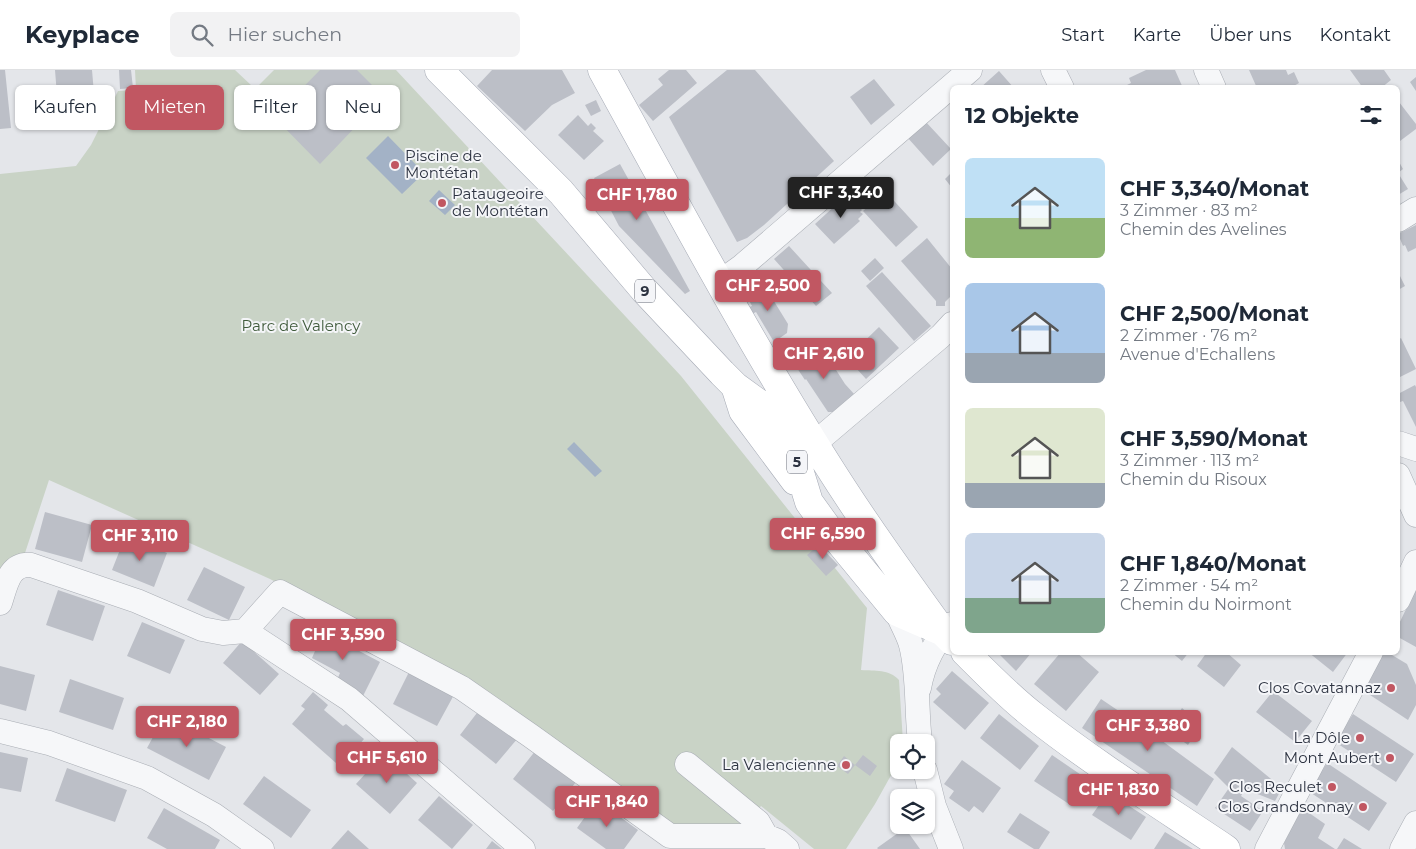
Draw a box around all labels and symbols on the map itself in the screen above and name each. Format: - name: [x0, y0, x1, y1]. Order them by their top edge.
- place label: Piscine de Montétan: [405, 146, 482, 182]
- marker: Piscine de Montétan: [389, 159, 401, 171]
- pin: CHF 3,340: [784, 176, 898, 219]
- pin: CHF 1,780: [580, 178, 694, 221]
- place label: Pataugeoire de Montétan: [452, 184, 549, 220]
- marker: Pataugeoire de Montétan: [436, 197, 448, 209]
- pin: CHF 2,500: [711, 270, 825, 312]
- road number: 9: [635, 280, 655, 302]
- park label: Parc de Valency: [242, 316, 361, 335]
- pin: CHF 2,610: [767, 338, 881, 380]
- road number: 5: [787, 451, 807, 474]
- pin: CHF 6,590: [766, 518, 880, 560]
- pin: CHF 3,110: [83, 520, 197, 562]
- pin: CHF 3,590: [286, 618, 400, 661]
- place label: Clos Covatannaz: [1258, 678, 1381, 697]
- marker: Clos Covatannaz: [1385, 682, 1397, 694]
- pin: CHF 2,180: [130, 706, 244, 748]
- pin: CHF 3,380: [1091, 710, 1205, 752]
- place label: La Dôle: [1293, 728, 1350, 747]
- marker: La Dôle: [1354, 732, 1366, 744]
- pin: CHF 5,610: [330, 742, 444, 784]
- place label: Mont Aubert: [1284, 748, 1380, 767]
- marker: Mont Aubert: [1384, 752, 1396, 764]
- place label: La Valencienne: [722, 755, 836, 774]
- marker: La Valencienne: [840, 759, 852, 771]
- pin: CHF 1,830: [1062, 774, 1176, 816]
- place label: Clos Reculet: [1229, 777, 1322, 796]
- marker: Clos Reculet: [1326, 781, 1338, 793]
- pin: CHF 1,840: [550, 786, 664, 828]
- place label: Clos Grandsonnay: [1218, 797, 1354, 816]
- marker: Clos Grandsonnay: [1357, 801, 1369, 813]

